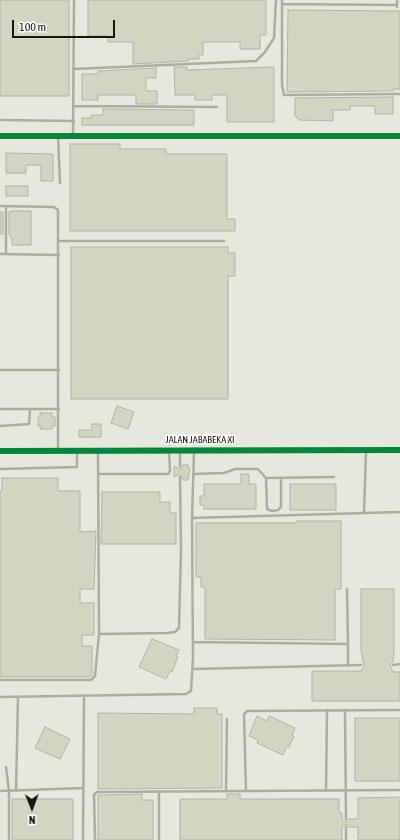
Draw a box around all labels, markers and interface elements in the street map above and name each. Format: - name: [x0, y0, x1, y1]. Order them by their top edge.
- scale bar: [14, 12, 117, 38]
- text: 100 m: [19, 20, 46, 34]
- street label: JALAN JABABEKA XI: [165, 434, 235, 446]
- north arrow: [12, 788, 52, 828]
- text: N: [29, 814, 36, 826]

